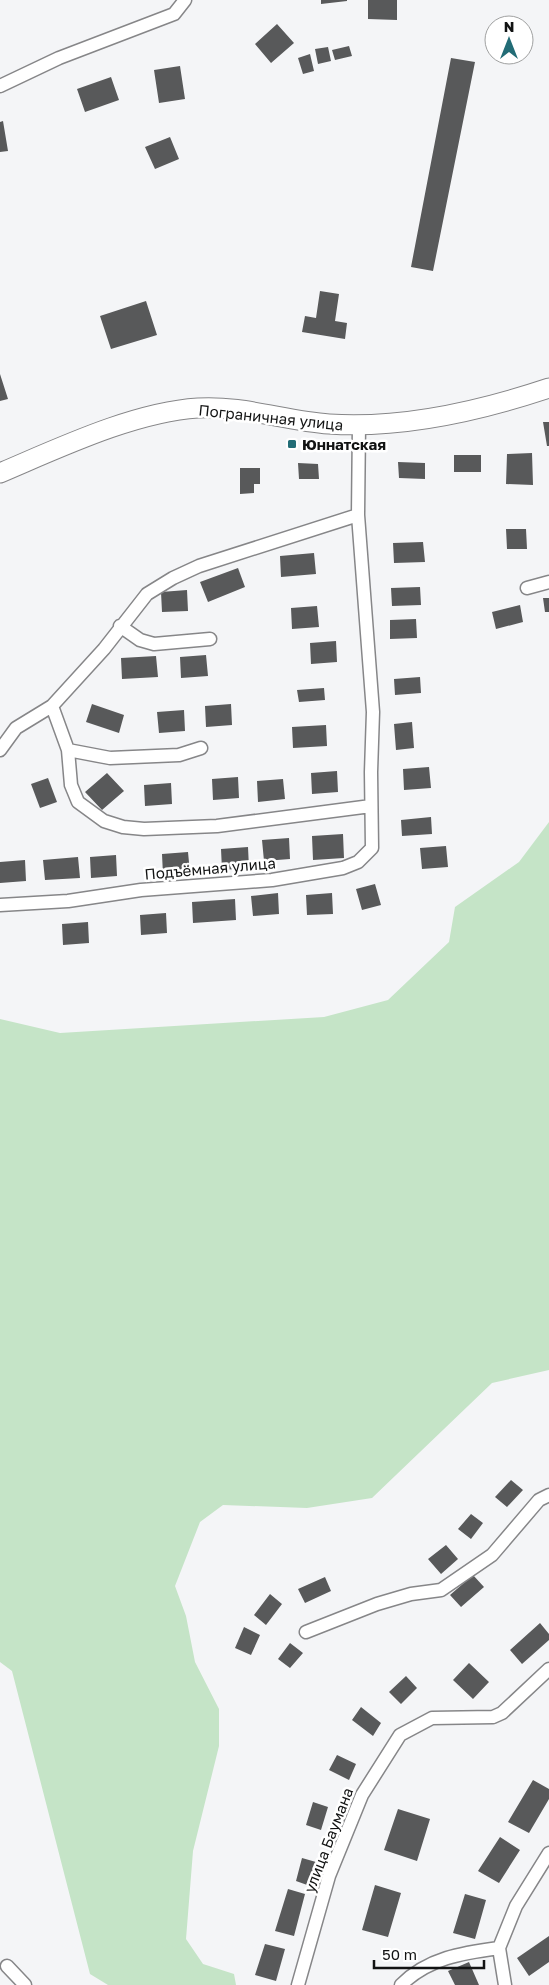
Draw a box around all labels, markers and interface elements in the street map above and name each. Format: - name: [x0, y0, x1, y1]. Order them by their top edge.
- north arrow: [484, 15, 534, 65]
- text: N: [504, 18, 514, 35]
- street label: Пограничная улица: [198, 400, 344, 434]
- place label: Юннатская: [302, 435, 386, 453]
- marker: Юннатская: [286, 438, 298, 450]
- street label: Подъёмная улица: [144, 853, 276, 883]
- street label: улица Баумана: [300, 1785, 356, 1895]
- scale bar: [374, 1938, 484, 1970]
- text: 50 m: [382, 1945, 417, 1963]

